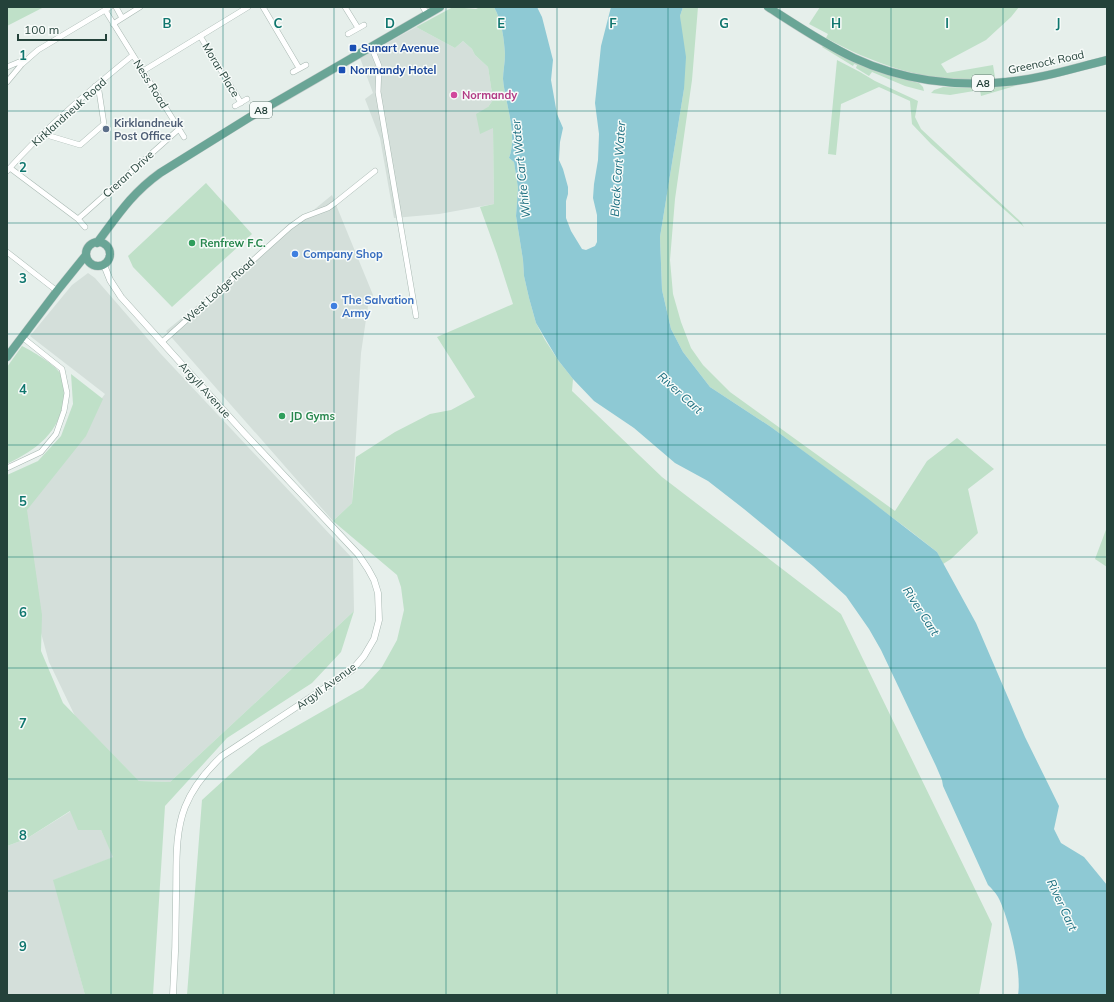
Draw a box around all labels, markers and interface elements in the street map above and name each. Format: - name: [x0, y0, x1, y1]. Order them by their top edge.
- text: B: [163, 15, 172, 31]
- text: C: [274, 15, 283, 31]
- text: D: [385, 15, 395, 31]
- text: E: [497, 15, 505, 31]
- text: F: [609, 15, 617, 31]
- text: G: [719, 15, 729, 31]
- text: H: [831, 15, 841, 31]
- text: I: [945, 15, 949, 31]
- text: J: [1056, 15, 1060, 31]
- scale bar: [18, 16, 106, 42]
- text: 100 m: [24, 22, 59, 37]
- street label: Morar Place: [199, 40, 243, 100]
- place label: Sunart Avenue: [361, 41, 439, 55]
- marker: Sunart Avenue: [348, 43, 358, 53]
- text: 1: [19, 47, 27, 63]
- street label: Greenock Road: [1007, 47, 1085, 77]
- street label: Ness Road: [131, 57, 171, 111]
- place label: Normandy Hotel: [350, 63, 436, 77]
- marker: Normandy Hotel: [337, 65, 347, 75]
- street label: Kirklandneuk Road: [29, 75, 109, 149]
- road number: A8: [972, 75, 994, 91]
- place label: Normandy: [462, 88, 517, 102]
- marker: Normandy: [449, 90, 459, 100]
- road number: A8: [250, 102, 272, 118]
- place label: Kirklandneuk Post Office: [114, 116, 184, 143]
- water label: White Cart Water: [508, 118, 533, 219]
- water label: Black Cart Water: [607, 120, 628, 217]
- marker: Kirklandneuk Post Office: [101, 124, 111, 134]
- street label: Creran Drive: [100, 147, 156, 201]
- text: 2: [19, 159, 27, 175]
- place label: Renfrew F.C.: [200, 236, 266, 250]
- marker: Renfrew F.C.: [187, 238, 197, 248]
- place label: Company Shop: [303, 247, 383, 261]
- marker: Company Shop: [290, 249, 300, 259]
- street label: West Lodge Road: [181, 254, 257, 326]
- text: 3: [19, 270, 27, 286]
- place label: The Salvation Army: [342, 293, 414, 320]
- marker: The Salvation Army: [329, 301, 339, 311]
- street label: Argyll Avenue: [176, 359, 234, 421]
- water label: River Cart: [655, 368, 707, 417]
- text: 4: [19, 381, 27, 397]
- place label: JD Gyms: [290, 409, 335, 423]
- marker: JD Gyms: [277, 411, 287, 421]
- text: 5: [19, 493, 27, 509]
- water label: River Cart: [900, 583, 943, 639]
- text: 6: [19, 604, 27, 620]
- street label: Argyll Avenue: [293, 659, 359, 713]
- text: 7: [19, 715, 27, 731]
- text: 8: [19, 827, 27, 843]
- water label: River Cart: [1044, 876, 1081, 934]
- text: 9: [19, 938, 27, 954]

